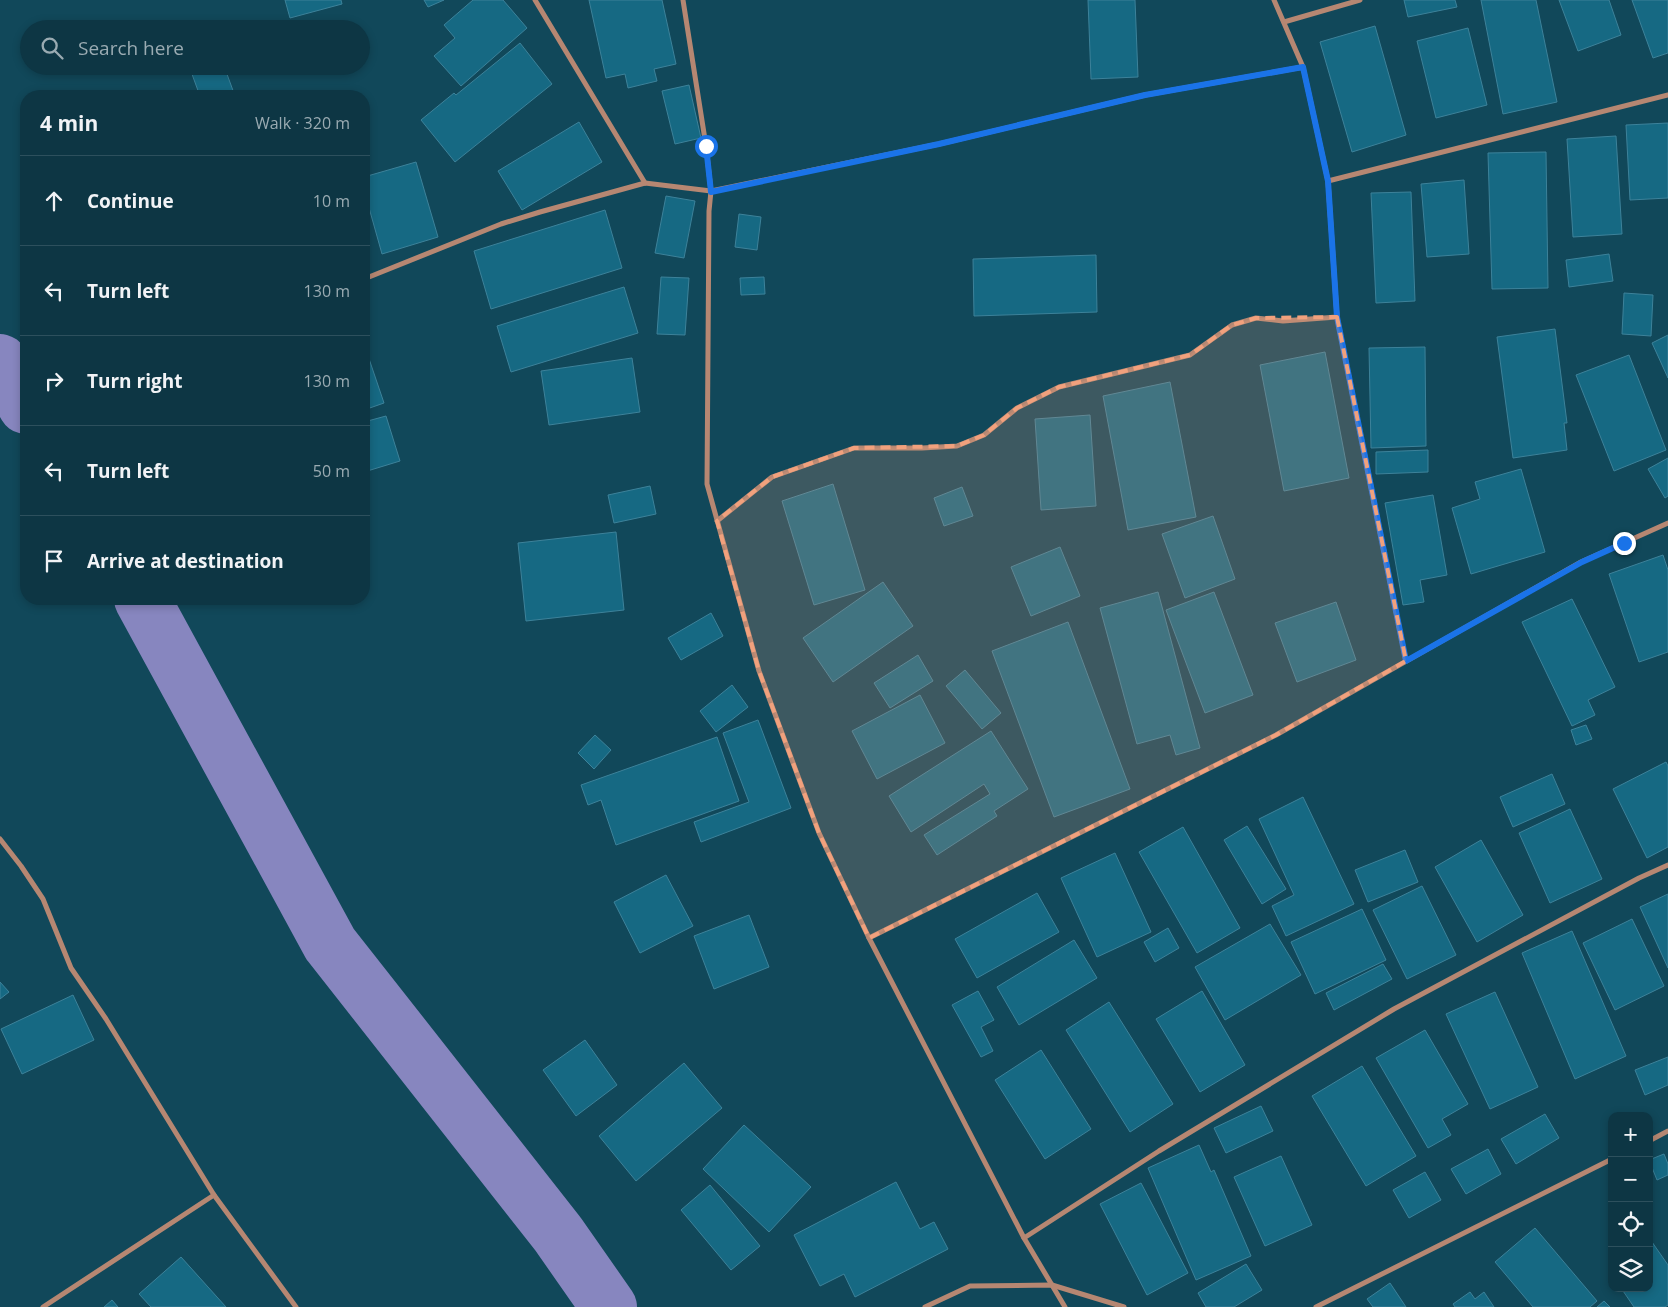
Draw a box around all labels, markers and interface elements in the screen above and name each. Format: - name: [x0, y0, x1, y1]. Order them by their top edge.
- search box: [20, 20, 370, 75]
- icon: search: [38, 34, 66, 62]
- text: Search here: [78, 35, 184, 61]
- text: 4 min: [40, 109, 98, 137]
- text: Walk · 320 m: [255, 112, 350, 134]
- route start: [695, 135, 718, 158]
- icon: ahead: [40, 187, 68, 215]
- text: Continue: [87, 188, 174, 214]
- text: 10 m: [313, 190, 350, 212]
- icon: left: [40, 277, 68, 305]
- text: Turn left: [87, 278, 169, 304]
- text: 130 m: [304, 280, 350, 302]
- icon: right: [40, 367, 68, 395]
- text: Turn right: [87, 368, 182, 394]
- text: 130 m: [304, 370, 350, 392]
- icon: left: [40, 457, 68, 485]
- text: Turn left: [87, 458, 169, 484]
- text: 50 m: [313, 460, 350, 482]
- route end: [1613, 532, 1636, 555]
- icon: arrive: [40, 547, 68, 575]
- text: Arrive at destination: [87, 548, 284, 574]
- map controls: [1608, 1112, 1653, 1292]
- button: +: [1608, 1112, 1653, 1157]
- button: −: [1608, 1157, 1653, 1202]
- button: locate: [1608, 1202, 1653, 1247]
- button: layers: [1608, 1247, 1653, 1292]

